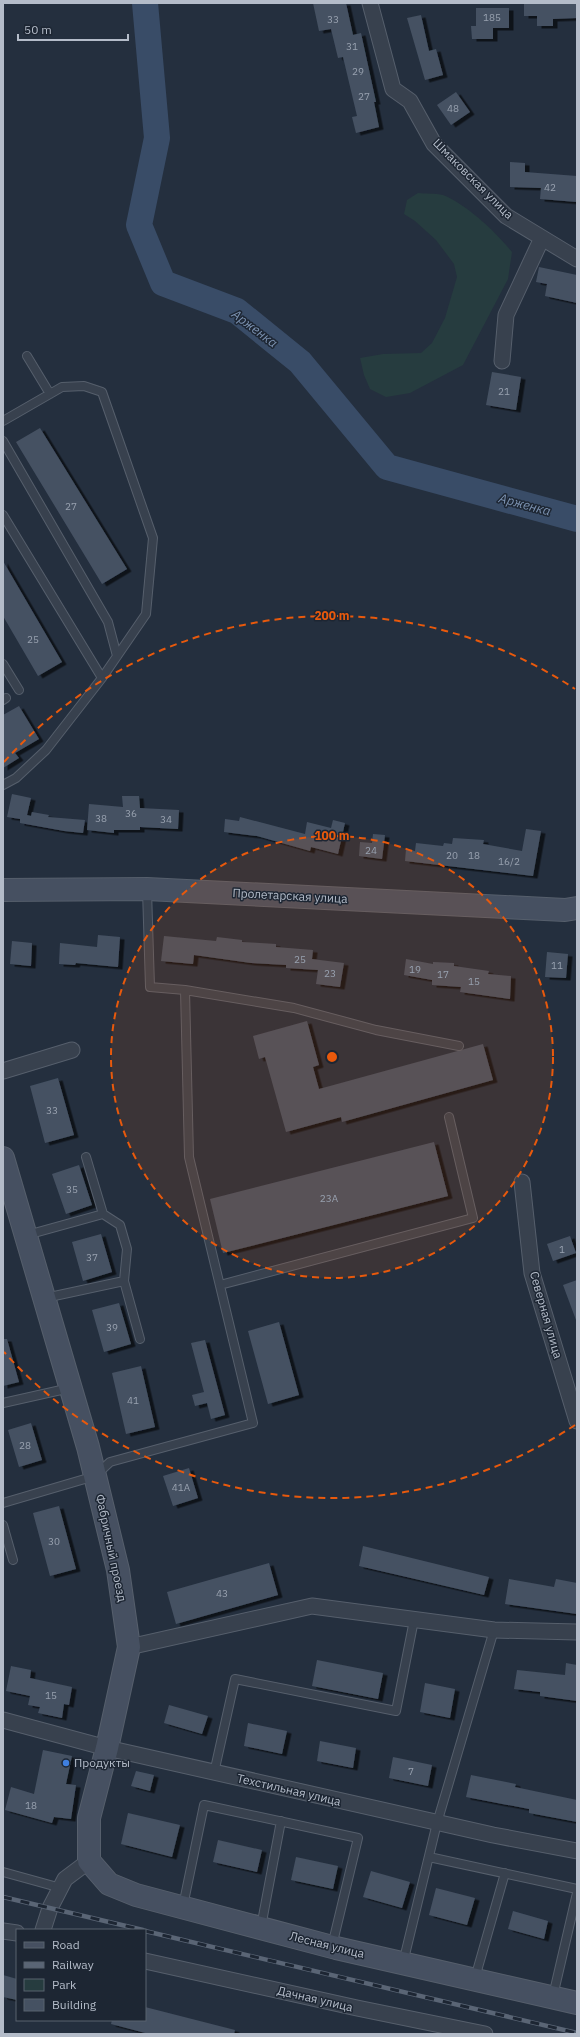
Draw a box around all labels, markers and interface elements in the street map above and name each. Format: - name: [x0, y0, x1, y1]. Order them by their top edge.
- house number: 185: [483, 11, 501, 24]
- house number: 33: [327, 13, 339, 26]
- scale bar: [18, 16, 128, 42]
- text: 50 m: [24, 22, 52, 37]
- house number: 31: [346, 40, 358, 53]
- house number: 29: [352, 65, 364, 78]
- house number: 27: [358, 90, 370, 103]
- house number: 48: [447, 102, 459, 115]
- street label: Шмаковская улица: [430, 135, 517, 222]
- house number: 42: [544, 181, 556, 194]
- water label: Арженка: [228, 305, 281, 351]
- house number: 21: [498, 385, 510, 398]
- water label: Арженка: [496, 489, 553, 520]
- house number: 27: [65, 500, 77, 513]
- text: 200 m: [314, 608, 350, 623]
- house number: 25: [27, 633, 39, 646]
- house number: 36: [125, 807, 137, 820]
- house number: 38: [95, 812, 107, 825]
- house number: 34: [160, 813, 172, 826]
- text: 100 m: [314, 828, 350, 843]
- house number: 24: [365, 844, 377, 857]
- house number: 20: [446, 849, 458, 862]
- house number: 18: [468, 849, 480, 862]
- house number: 16/2: [498, 855, 520, 868]
- street label: Пролетарская улица: [232, 885, 349, 906]
- house number: 25: [294, 953, 306, 966]
- house number: 11: [551, 959, 563, 972]
- house number: 19: [409, 963, 421, 976]
- house number: 23: [324, 967, 336, 980]
- house number: 17: [437, 968, 449, 981]
- house number: 15: [468, 975, 480, 988]
- centre of rings: [325, 1050, 339, 1064]
- house number: 33: [46, 1104, 58, 1117]
- house number: 35: [66, 1183, 78, 1196]
- house number: 23А: [320, 1192, 339, 1205]
- house number: 1: [559, 1243, 565, 1256]
- house number: 37: [86, 1251, 98, 1264]
- street label: Северная улица: [527, 1269, 566, 1361]
- house number: 39: [106, 1321, 118, 1334]
- house number: 41: [127, 1394, 139, 1407]
- house number: 28: [19, 1439, 31, 1452]
- house number: 41А: [172, 1481, 191, 1494]
- street label: Фабричный проезд: [93, 1493, 130, 1603]
- house number: 30: [48, 1535, 60, 1548]
- house number: 43: [216, 1587, 228, 1600]
- house number: 15: [45, 1689, 57, 1702]
- place label: Продукты: [74, 1755, 130, 1770]
- marker: Продукты: [61, 1758, 71, 1768]
- house number: 7: [408, 1765, 414, 1778]
- street label: Техстильная улица: [236, 1770, 343, 1809]
- house number: 18: [25, 1799, 37, 1812]
- street label: Лесная улица: [288, 1928, 367, 1961]
- legend: [16, 1929, 146, 2021]
- text: Road: [52, 1937, 80, 1952]
- text: Railway: [52, 1957, 94, 1972]
- text: Park: [52, 1977, 77, 1992]
- street label: Дачная улица: [276, 1983, 355, 2015]
- text: Building: [52, 1997, 97, 2012]

